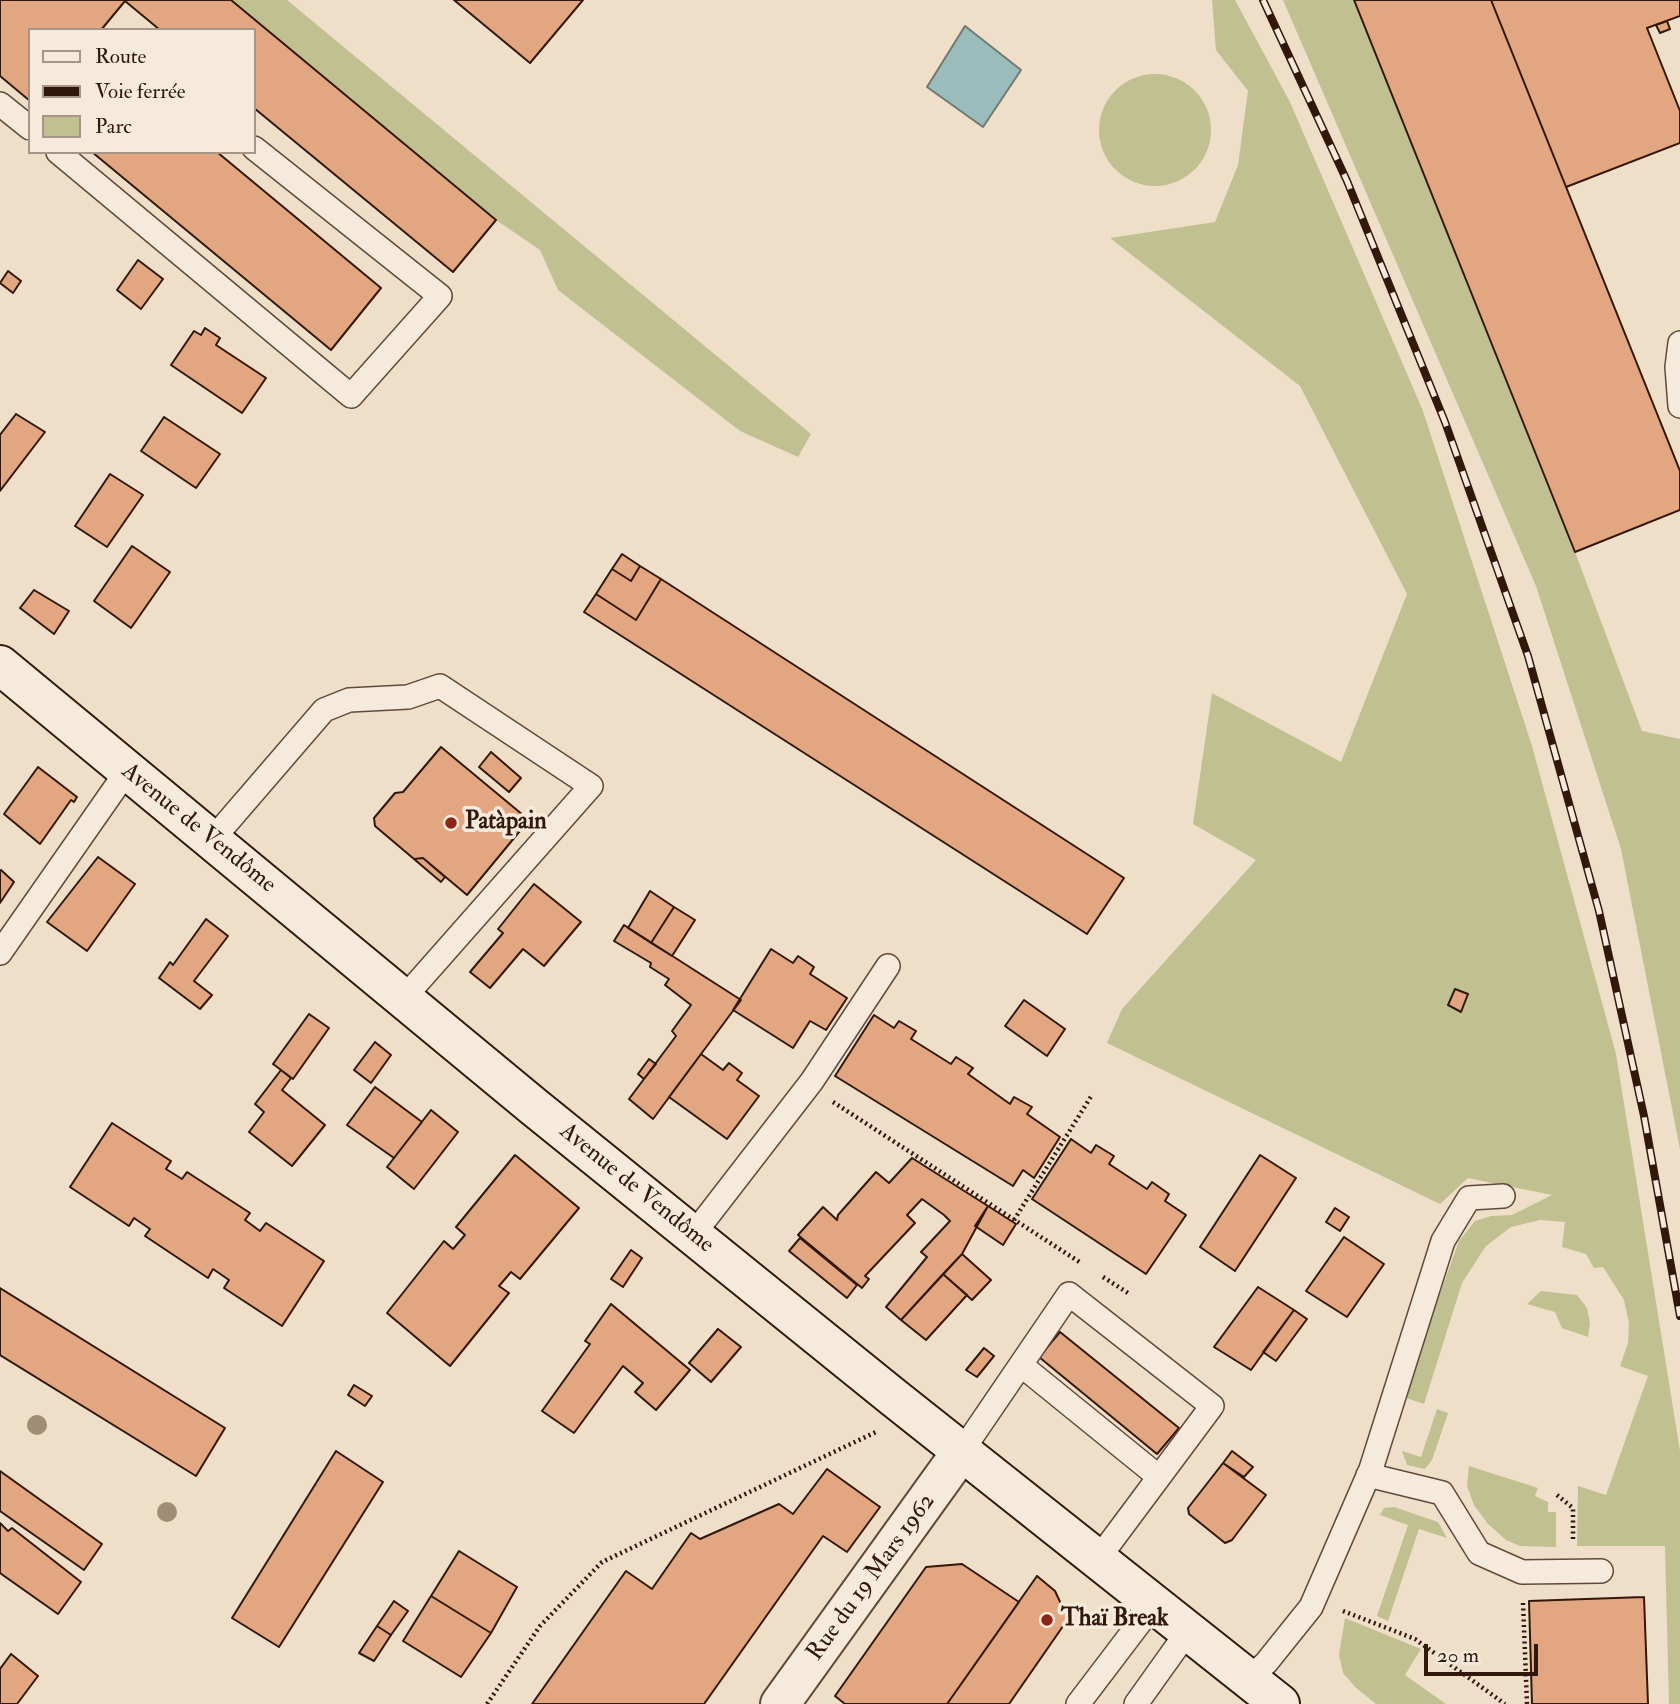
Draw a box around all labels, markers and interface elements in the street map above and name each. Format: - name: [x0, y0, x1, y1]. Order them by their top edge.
- legend: [28, 28, 256, 154]
- text: Route: [95, 43, 146, 70]
- text: Voie ferrée: [95, 78, 185, 105]
- text: Parc: [95, 113, 132, 140]
- street label: Avenue de Vendôme: [115, 758, 281, 900]
- place label: Patàpain: [465, 809, 547, 837]
- marker: Patàpain: [443, 815, 459, 831]
- street label: Avenue de Vendôme: [553, 1118, 719, 1260]
- street label: Rue du 19 Mars 1962: [802, 1489, 942, 1667]
- place label: Thaï Break: [1061, 1606, 1169, 1634]
- marker: Thaï Break: [1039, 1612, 1055, 1628]
- scale bar: [1428, 1630, 1542, 1674]
- text: 20 m: [1437, 1642, 1479, 1669]

